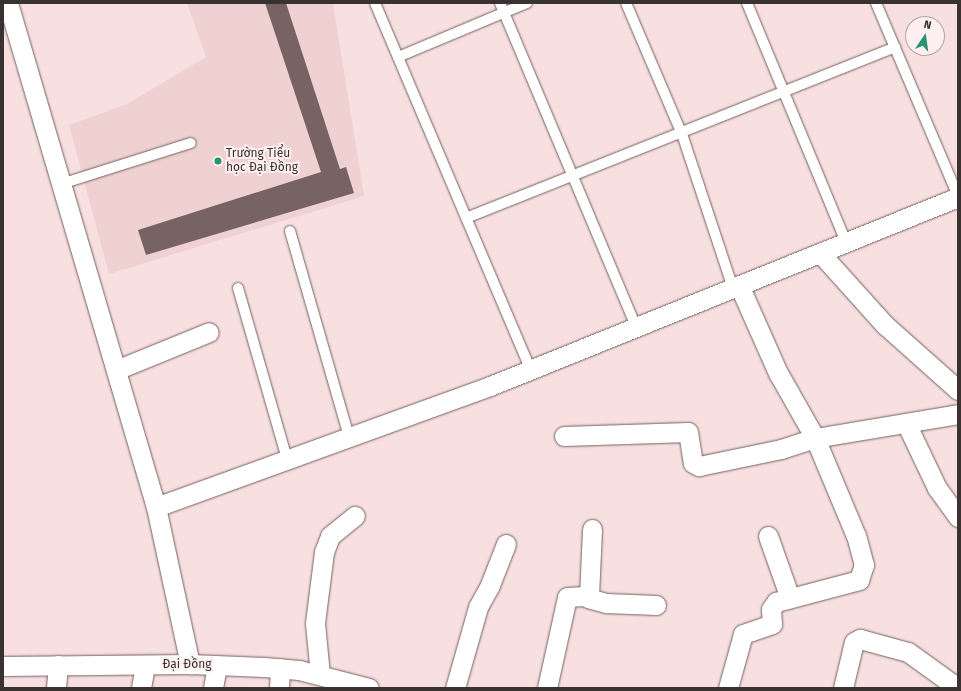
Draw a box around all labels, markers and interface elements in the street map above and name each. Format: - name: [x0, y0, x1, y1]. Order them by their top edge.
- north arrow: [905, 16, 945, 56]
- text: N: [923, 18, 933, 32]
- place label: Trường Tiểu học Đại Đồng: [226, 147, 298, 175]
- marker: Trường Tiểu học Đại Đồng: [213, 156, 223, 166]
- street label: Đại Đồng: [163, 658, 211, 672]

